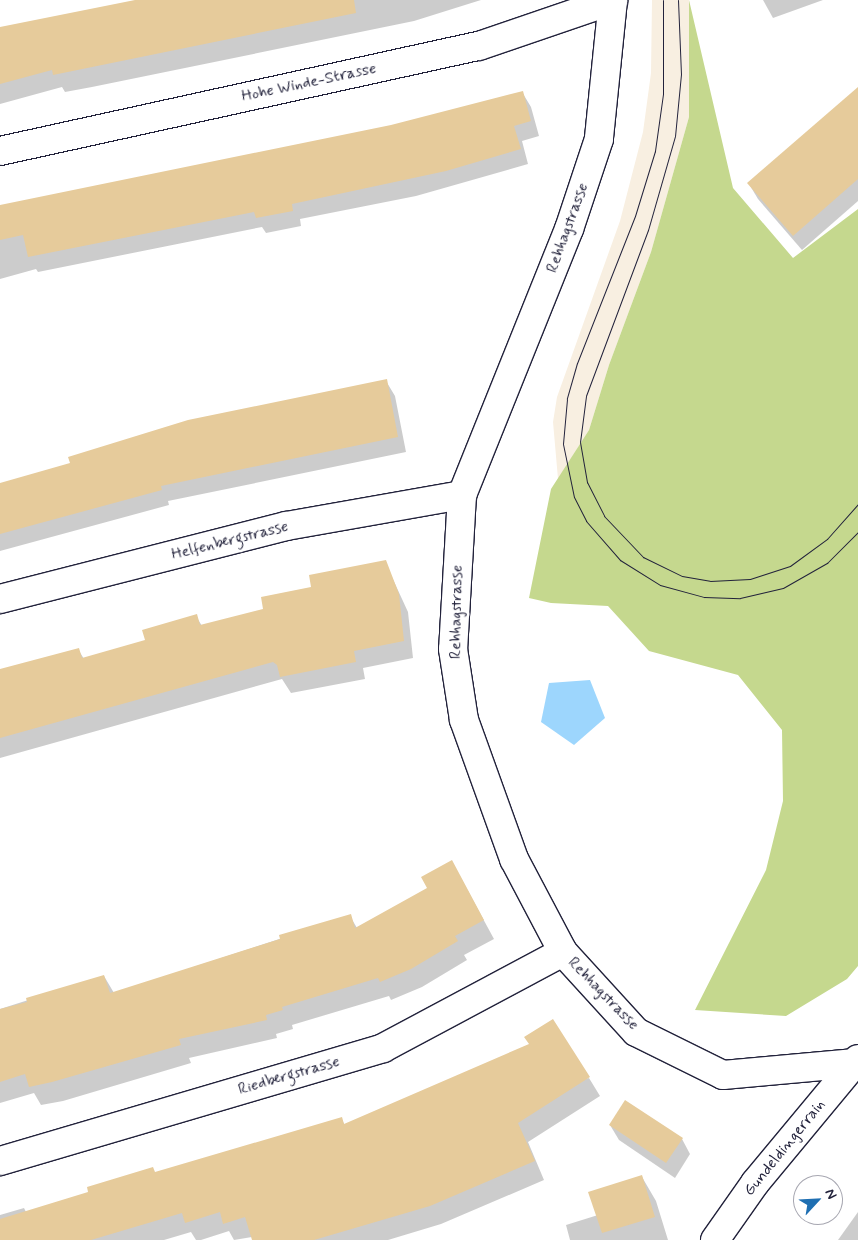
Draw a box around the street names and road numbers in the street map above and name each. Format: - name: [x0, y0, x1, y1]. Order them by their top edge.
- street label: Hohe Winde-Strasse: [239, 59, 379, 107]
- street label: Rehhagstrasse: [543, 180, 593, 276]
- street label: Helfenbergstrasse: [170, 517, 290, 565]
- street label: Rehhagstrasse: [447, 565, 467, 659]
- street label: Rehhagstrasse: [563, 953, 643, 1035]
- street label: Riedbergstrasse: [236, 1052, 342, 1100]
- street label: Gundeldingerrain: [740, 1096, 830, 1200]

